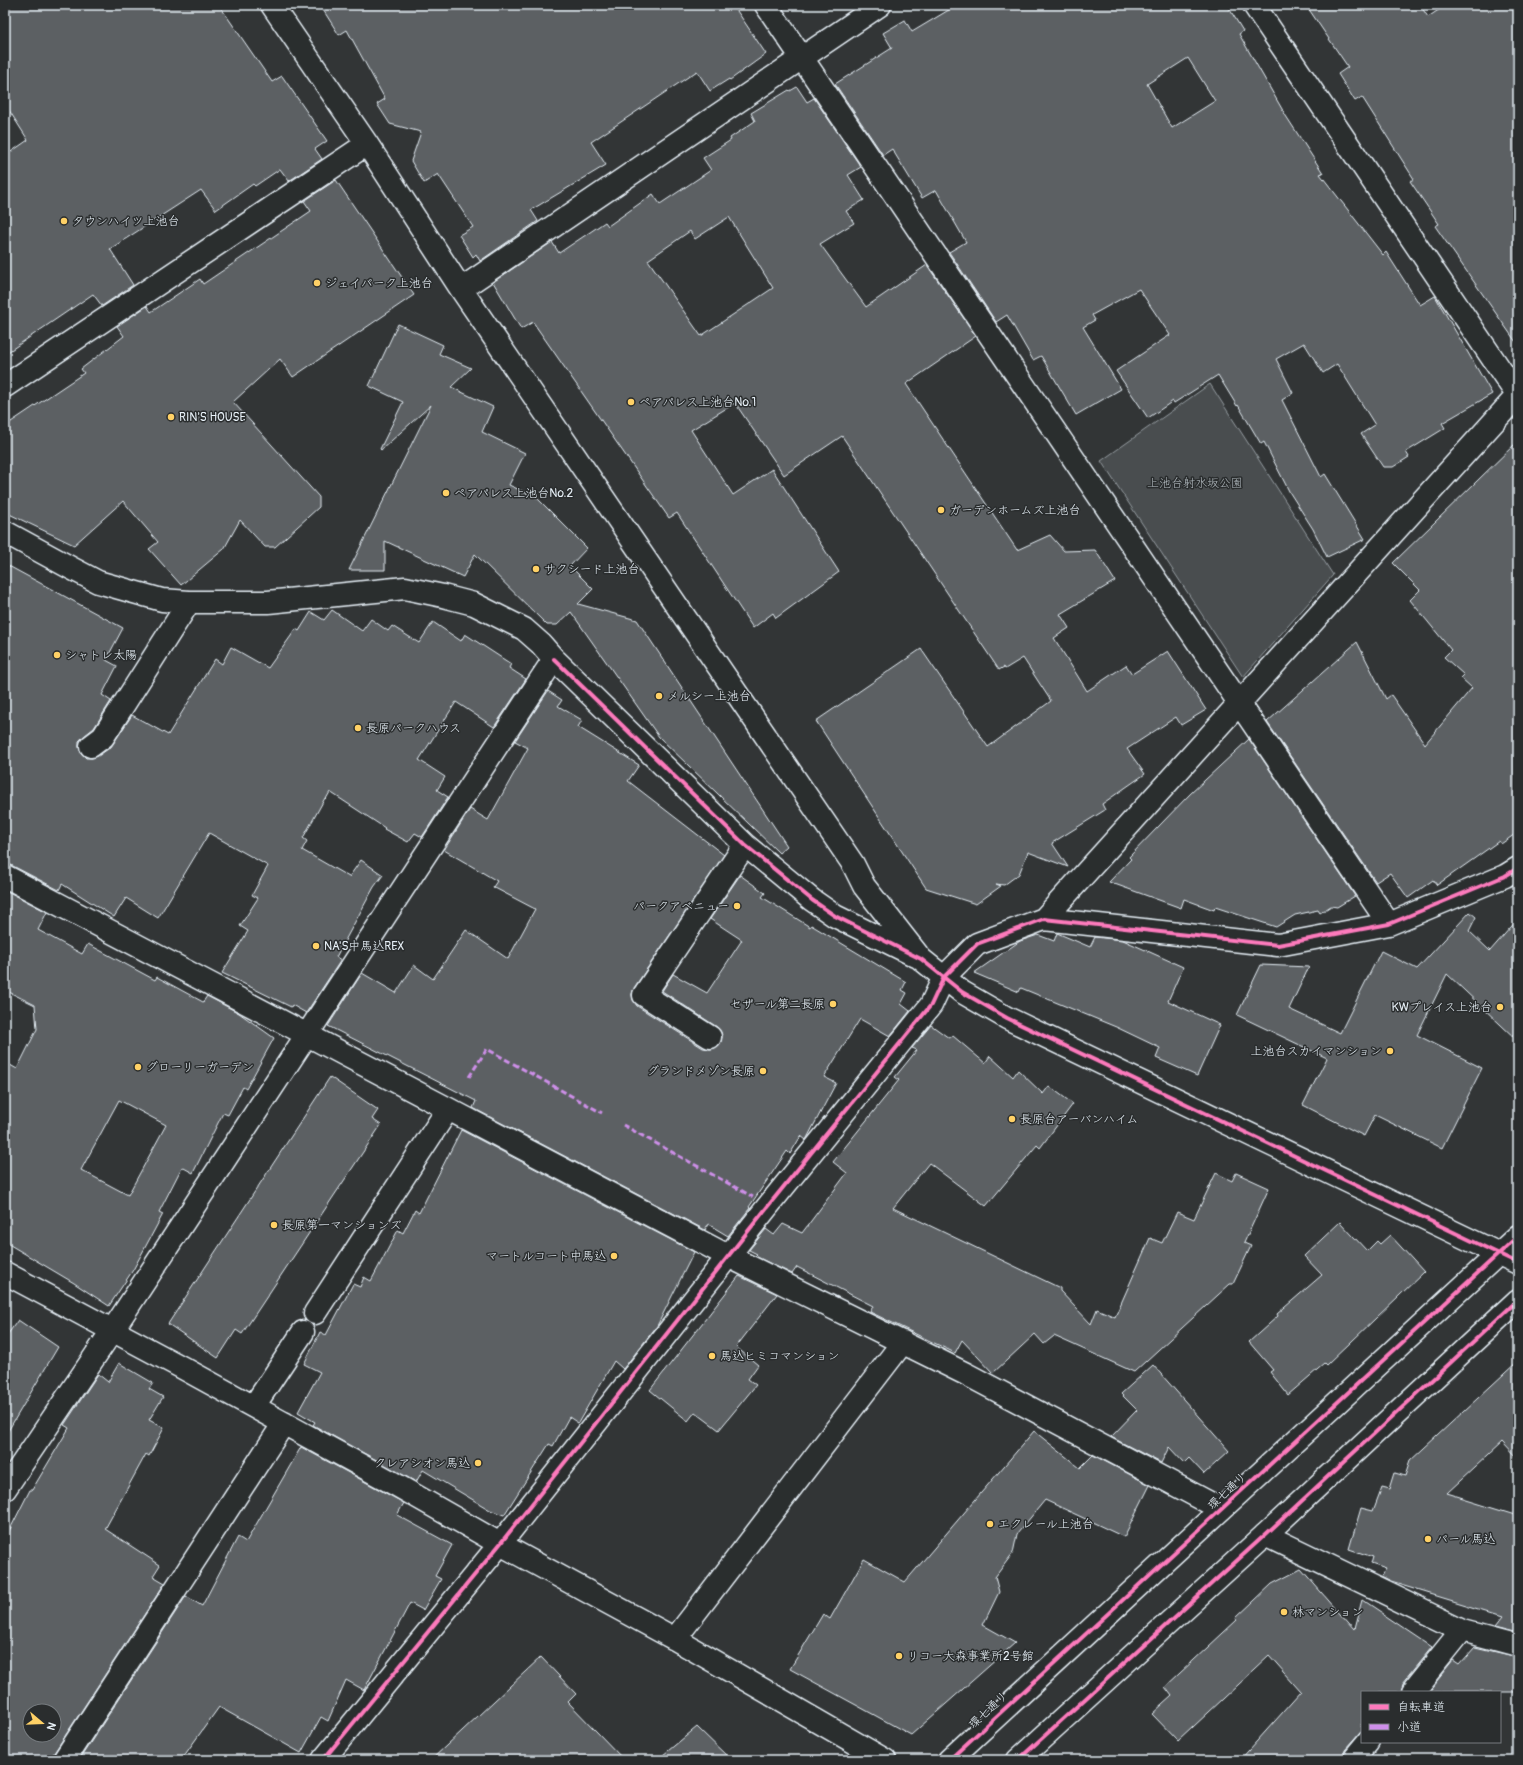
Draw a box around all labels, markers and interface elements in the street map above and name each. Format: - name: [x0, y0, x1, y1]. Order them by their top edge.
- place label: タウンハイツ上池台: [72, 214, 180, 229]
- marker: タウンハイツ上池台: [59, 216, 69, 226]
- place label: ジェイパーク上池台: [325, 276, 433, 291]
- marker: ジェイパーク上池台: [312, 278, 322, 288]
- place label: ペアパレス上池台No.1: [639, 395, 756, 410]
- marker: ペアパレス上池台No.1: [626, 397, 636, 407]
- place label: RIN'S HOUSE: [179, 410, 246, 425]
- marker: RIN'S HOUSE: [166, 412, 176, 422]
- park label: 上池台射水坂公園: [1147, 476, 1243, 491]
- place label: ペアパレス上池台No.2: [454, 486, 573, 501]
- marker: ペアパレス上池台No.2: [441, 488, 451, 498]
- place label: ガーデンホームズ上池台: [949, 503, 1081, 518]
- marker: ガーデンホームズ上池台: [936, 505, 946, 515]
- place label: サクシード上池台: [544, 562, 640, 577]
- marker: サクシード上池台: [531, 564, 541, 574]
- place label: シャトレ太陽: [65, 648, 137, 663]
- marker: シャトレ太陽: [52, 650, 62, 660]
- place label: メルシー上池台: [667, 689, 751, 704]
- marker: メルシー上池台: [654, 691, 664, 701]
- place label: 長原パークハウス: [366, 721, 461, 736]
- marker: 長原パークハウス: [353, 723, 363, 733]
- place label: パークアベニュー: [633, 899, 729, 914]
- marker: パークアベニュー: [732, 901, 742, 911]
- place label: NA'S中馬込REX: [324, 939, 405, 954]
- marker: NA'S中馬込REX: [311, 941, 321, 951]
- place label: セザール第二長原: [730, 997, 825, 1012]
- marker: セザール第二長原: [828, 999, 838, 1009]
- place label: KWプレイス上池台: [1391, 1000, 1492, 1015]
- marker: KWプレイス上池台: [1495, 1002, 1505, 1012]
- place label: 上池台スカイマンション: [1250, 1044, 1382, 1059]
- marker: 上池台スカイマンション: [1385, 1046, 1395, 1056]
- place label: グローリーガーデン: [146, 1060, 254, 1075]
- marker: グローリーガーデン: [133, 1062, 143, 1072]
- place label: グランドメゾン長原: [647, 1064, 755, 1079]
- marker: グランドメゾン長原: [758, 1066, 768, 1076]
- place label: 長原台アーバンハイム: [1020, 1112, 1139, 1127]
- marker: 長原台アーバンハイム: [1007, 1114, 1017, 1124]
- place label: 長原第一マンションズ: [282, 1218, 402, 1233]
- marker: 長原第一マンションズ: [269, 1220, 279, 1230]
- place label: マートルコート中馬込: [486, 1249, 606, 1264]
- marker: マートルコート中馬込: [609, 1251, 619, 1261]
- place label: 馬込ヒミコマンション: [720, 1349, 840, 1364]
- marker: 馬込ヒミコマンション: [707, 1351, 717, 1361]
- place label: クレアシオン馬込: [374, 1456, 470, 1471]
- marker: クレアシオン馬込: [473, 1458, 483, 1468]
- street label: 環七通り: [1205, 1470, 1250, 1513]
- place label: エクレール上池台: [998, 1517, 1094, 1532]
- marker: エクレール上池台: [985, 1519, 995, 1529]
- place label: パール馬込: [1436, 1532, 1495, 1547]
- marker: パール馬込: [1423, 1534, 1433, 1544]
- place label: 林マンション: [1292, 1605, 1364, 1620]
- marker: 林マンション: [1279, 1607, 1289, 1617]
- place label: リコー大森事業所2号館: [907, 1649, 1034, 1664]
- marker: リコー大森事業所2号館: [894, 1651, 904, 1661]
- street label: 環七通り: [966, 1689, 1011, 1732]
- legend: [1361, 1691, 1501, 1743]
- text: 自転車道: [1397, 1700, 1445, 1715]
- north arrow: [22, 1703, 62, 1743]
- text: N: [43, 1720, 58, 1732]
- text: 小道: [1397, 1720, 1421, 1735]

